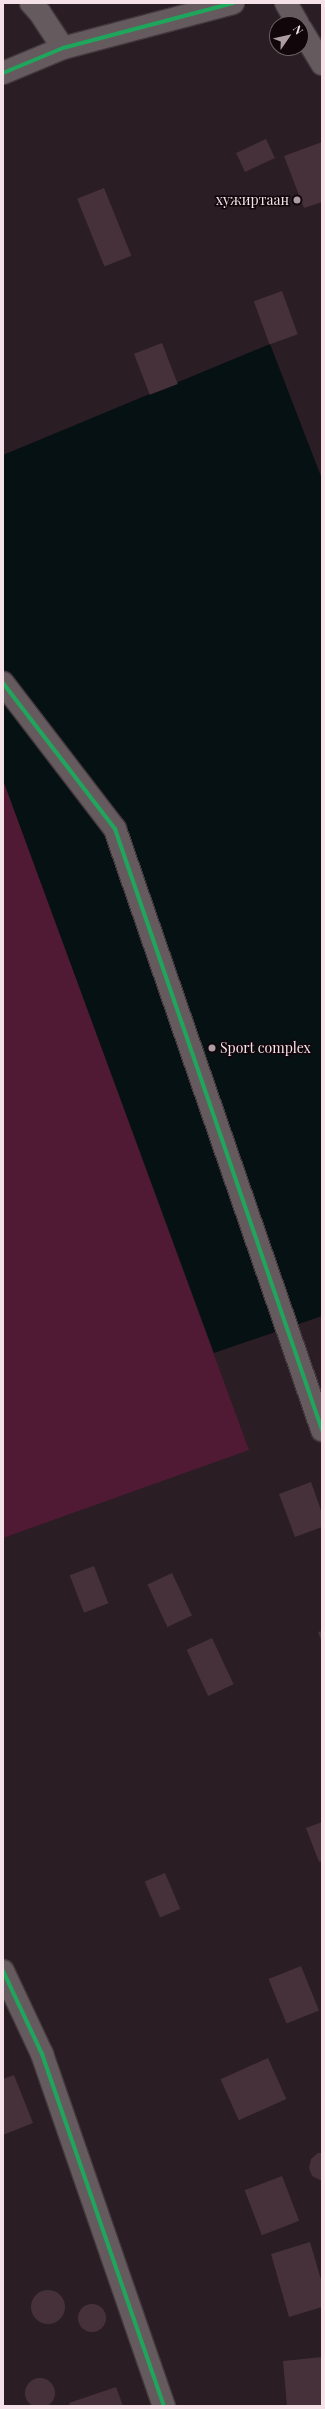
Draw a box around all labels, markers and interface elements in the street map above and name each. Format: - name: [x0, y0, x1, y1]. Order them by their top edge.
- north arrow: [269, 16, 309, 56]
- text: N: [290, 22, 307, 37]
- place label: хужиртаан: [216, 192, 289, 208]
- marker: хужиртаан: [292, 195, 302, 205]
- place label: Sport complex: [220, 1040, 311, 1056]
- marker: Sport complex: [207, 1043, 217, 1053]

